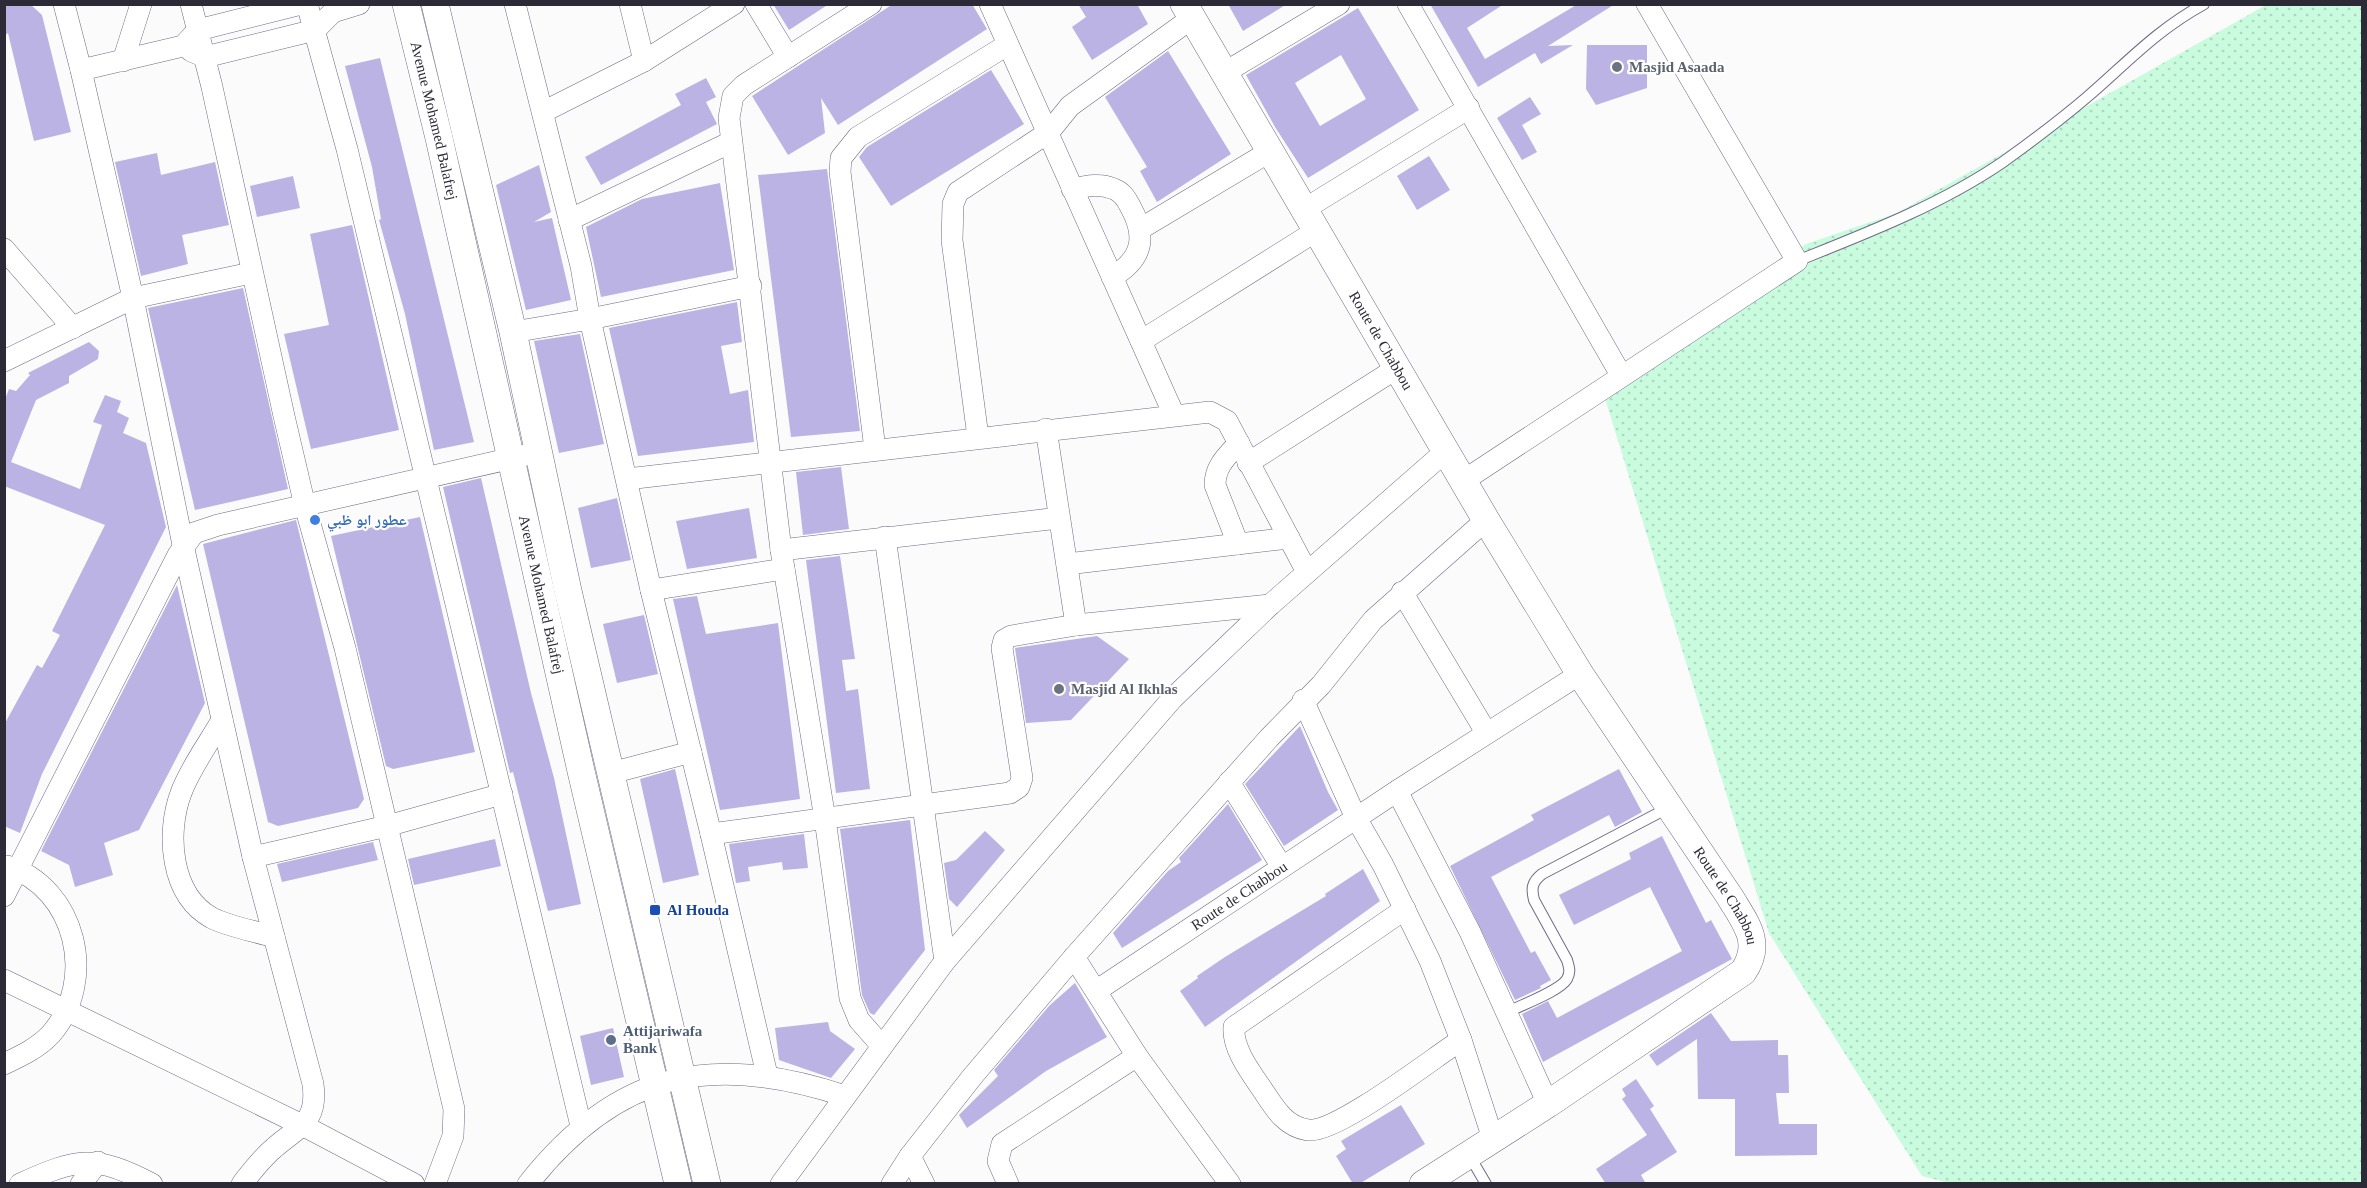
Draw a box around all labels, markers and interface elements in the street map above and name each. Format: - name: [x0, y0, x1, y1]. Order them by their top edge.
- street label: Avenue Mohamed Balafrej: [408, 40, 461, 201]
- place label: Masjid Asaada: [1629, 59, 1725, 75]
- marker: Masjid Asaada: [1610, 60, 1624, 74]
- street label: Route de Chabbou: [1346, 288, 1416, 393]
- place label: عطور ابو ظبي: [327, 512, 407, 532]
- marker: عطور ابو ظبي: [308, 513, 322, 527]
- street label: Avenue Mohamed Balafrej: [516, 514, 567, 676]
- place label: Masjid Al Ikhlas: [1071, 681, 1178, 697]
- marker: Masjid Al Ikhlas: [1052, 682, 1066, 696]
- street label: Route de Chabbou: [1690, 844, 1760, 946]
- street label: Route de Chabbou: [1188, 858, 1291, 933]
- place label: Al Houda: [667, 902, 730, 918]
- marker: Al Houda: [648, 903, 662, 917]
- place label: Attijariwafa Bank: [623, 1023, 703, 1056]
- marker: Attijariwafa Bank: [604, 1033, 618, 1047]

